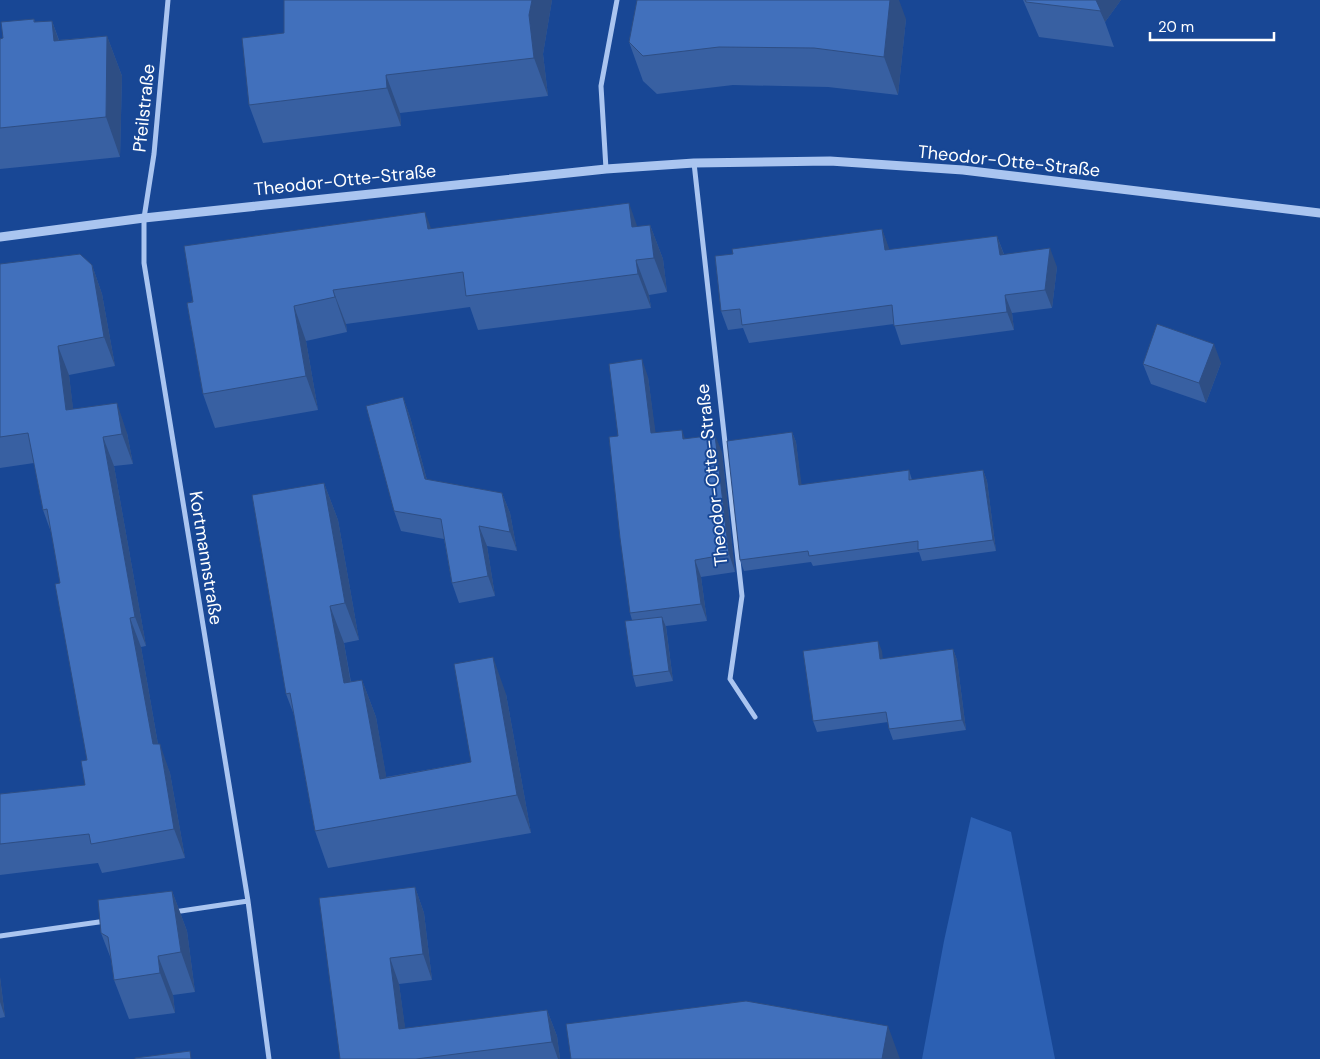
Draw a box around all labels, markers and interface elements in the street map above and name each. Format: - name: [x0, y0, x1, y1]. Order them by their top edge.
- scale bar: [1150, 10, 1274, 42]
- text: 20 m: [1158, 17, 1194, 37]
- street label: Pfeilstraße: [127, 63, 161, 153]
- street label: Theodor-Otte-Straße: [917, 139, 1101, 183]
- street label: Theodor-Otte-Straße: [253, 158, 437, 202]
- street label: Theodor-Otte-Straße: [690, 383, 734, 567]
- street label: Kortmannstraße: [184, 490, 228, 626]

